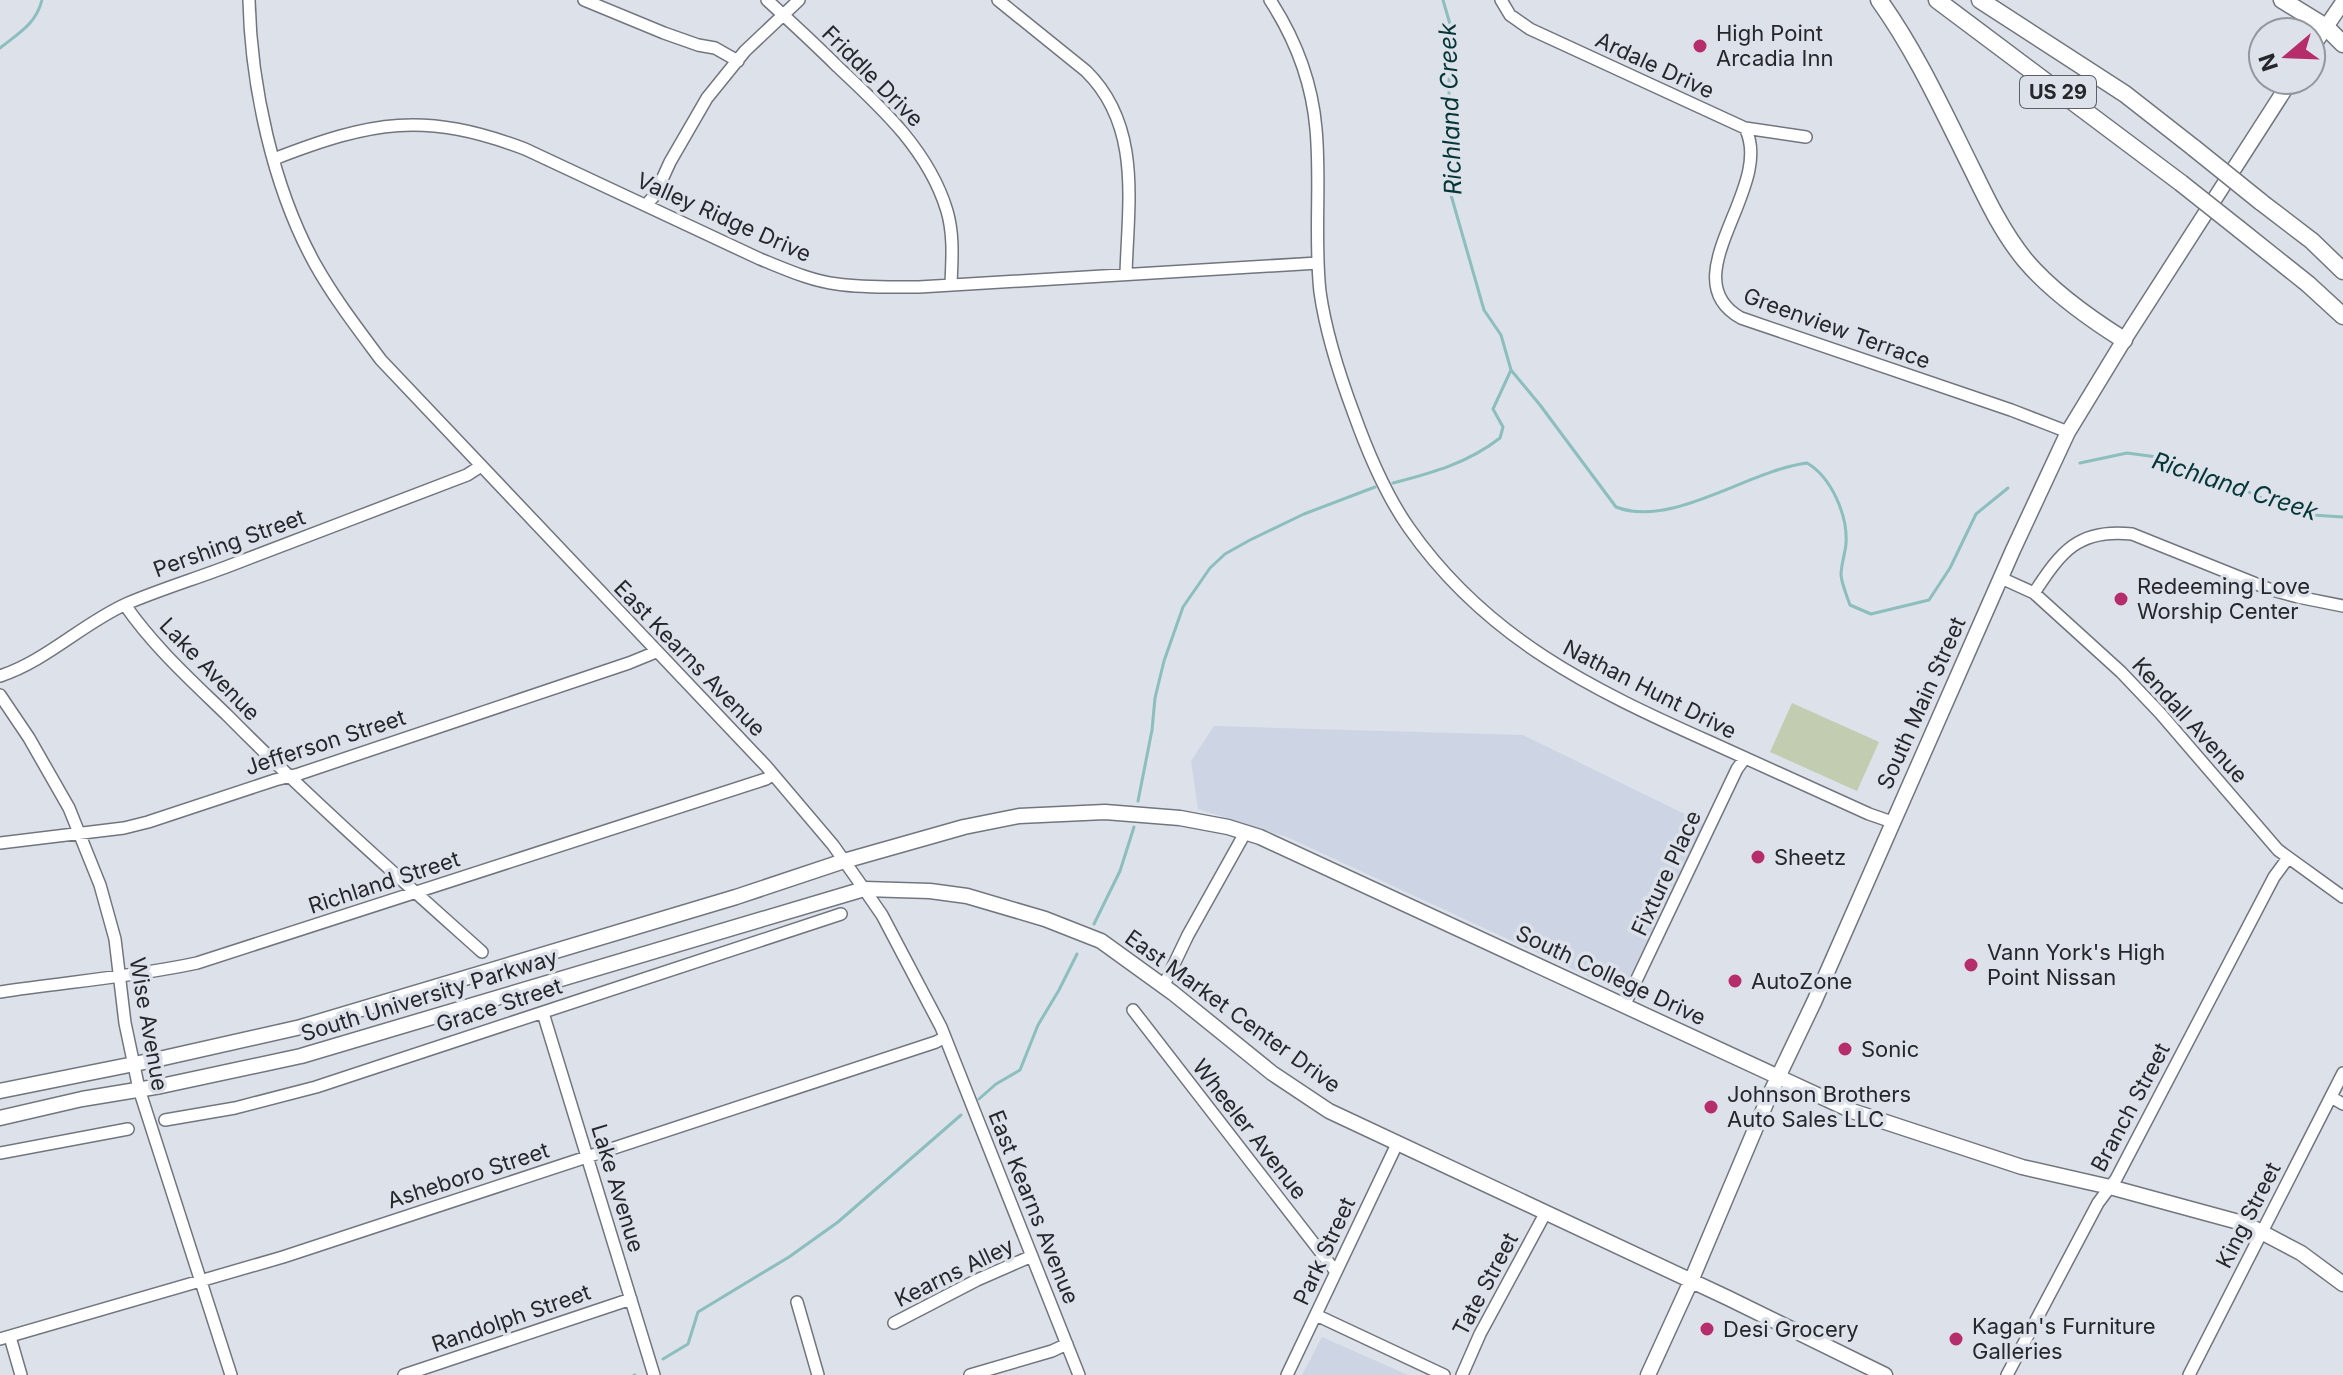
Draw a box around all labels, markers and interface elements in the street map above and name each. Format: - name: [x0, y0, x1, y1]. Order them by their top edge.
- north arrow: [2247, 16, 2327, 96]
- street label: Friddle Drive: [817, 20, 929, 132]
- place label: High Point Arcadia Inn: [1716, 20, 1833, 71]
- water label: Richland Creek: [1432, 22, 1467, 196]
- street label: Ardale Drive: [1592, 26, 1718, 104]
- marker: High Point Arcadia Inn: [1691, 37, 1709, 55]
- text: N: [2253, 50, 2283, 75]
- road number: US 29: [2020, 76, 2096, 108]
- street label: Valley Ridge Drive: [633, 167, 815, 267]
- street label: Greenview Terrace: [1740, 282, 1934, 374]
- water label: Richland Creek: [2149, 446, 2322, 527]
- street label: Pershing Street: [149, 503, 309, 583]
- place label: Redeeming Love Worship Center: [2137, 573, 2310, 624]
- street label: East Kearns Avenue: [609, 575, 771, 741]
- marker: Redeeming Love Worship Center: [2112, 590, 2130, 608]
- street label: Lake Avenue: [155, 612, 265, 726]
- street label: South Main Street: [1871, 613, 1971, 793]
- street label: Nathan Hunt Drive: [1559, 634, 1741, 744]
- street label: Kendall Avenue: [2127, 652, 2253, 788]
- street label: Jefferson Street: [241, 704, 409, 780]
- street label: Fixture Place: [1626, 806, 1706, 940]
- place label: Sheetz: [1774, 844, 1846, 870]
- street label: Richland Street: [305, 845, 463, 919]
- marker: Sheetz: [1749, 848, 1767, 866]
- street label: South College Drive: [1512, 920, 1710, 1030]
- street label: East Market Center Drive: [1120, 924, 1346, 1098]
- place label: Vann York's High Point Nissan: [1987, 939, 2165, 990]
- street label: South University Parkway: [297, 944, 561, 1046]
- street label: Wise Avenue: [124, 955, 174, 1093]
- marker: Vann York's High Point Nissan: [1962, 956, 1980, 974]
- place label: AutoZone: [1751, 968, 1852, 994]
- street label: Grace Street: [433, 972, 565, 1038]
- marker: AutoZone: [1726, 972, 1744, 990]
- place label: Sonic: [1861, 1036, 1919, 1062]
- street label: Branch Street: [2085, 1038, 2175, 1176]
- marker: Sonic: [1836, 1040, 1854, 1058]
- street label: Wheeler Avenue: [1187, 1054, 1313, 1204]
- place label: Johnson Brothers Auto Sales LLC: [1727, 1081, 1911, 1132]
- marker: Johnson Brothers Auto Sales LLC: [1702, 1098, 1720, 1116]
- street label: East Kearns Avenue: [983, 1106, 1085, 1308]
- street label: Lake Avenue: [586, 1121, 650, 1255]
- street label: Asheboro Street: [384, 1137, 552, 1213]
- street label: King Street: [2210, 1158, 2286, 1272]
- street label: Park Street: [1288, 1193, 1360, 1309]
- street label: Tate Street: [1447, 1228, 1523, 1340]
- street label: Kearns Alley: [890, 1232, 1018, 1312]
- street label: Randolph Street: [428, 1279, 594, 1357]
- place label: Kagan's Furniture Galleries: [1972, 1313, 2156, 1364]
- place label: Desi Grocery: [1723, 1316, 1859, 1342]
- marker: Desi Grocery: [1698, 1320, 1716, 1338]
- marker: Kagan's Furniture Galleries: [1947, 1330, 1965, 1348]

